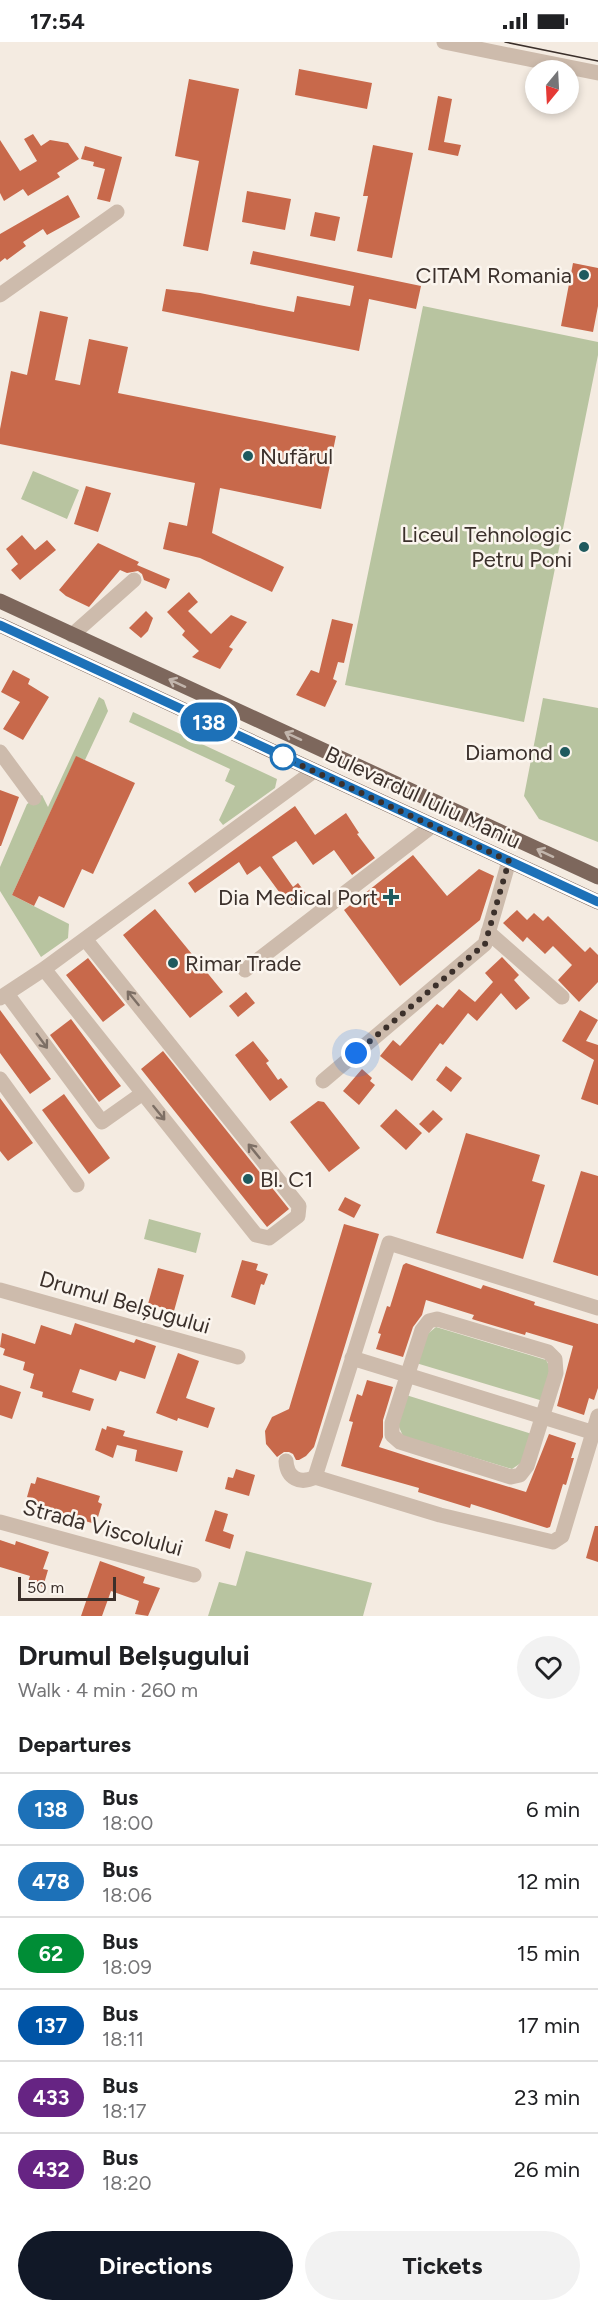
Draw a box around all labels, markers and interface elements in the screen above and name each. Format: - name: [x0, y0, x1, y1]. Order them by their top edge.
- text: 17:54: [30, 8, 85, 35]
- north arrow: [525, 60, 579, 114]
- map controls: [525, 60, 579, 114]
- place label: CITAM Romania: [416, 262, 572, 289]
- marker: CITAM Romania: [577, 268, 591, 282]
- place label: Nufărul: [260, 443, 333, 470]
- marker: Nufărul: [241, 449, 255, 463]
- place label: Liceul Tehnologic Petru Poni: [401, 521, 572, 573]
- marker: Liceul Tehnologic Petru Poni: [577, 540, 591, 554]
- one-way arrow: [169, 677, 187, 688]
- line badge: 138: [174, 702, 244, 742]
- text: 138: [192, 710, 226, 735]
- one-way arrow: [284, 730, 302, 742]
- place label: Diamond: [465, 739, 553, 766]
- street label: Bulevardul Iuliu Maniu: [321, 740, 525, 855]
- unlabelled marker: [270, 744, 296, 770]
- marker: Diamond: [558, 745, 572, 759]
- one-way arrow: [536, 846, 554, 858]
- place label: Dia Medical Port: [218, 884, 378, 911]
- marker: Dia Medical Port: [382, 888, 400, 906]
- place label: Rimar Trade: [185, 950, 301, 977]
- marker: Rimar Trade: [166, 956, 180, 970]
- one-way arrow: [126, 991, 139, 1007]
- one-way arrow: [36, 1032, 48, 1048]
- your location: [341, 1038, 371, 1068]
- one-way arrow: [152, 1105, 165, 1121]
- one-way arrow: [248, 1143, 261, 1159]
- place label: Bl. C1: [260, 1166, 313, 1193]
- marker: Bl. C1: [241, 1172, 255, 1186]
- street label: Drumul Belșugului: [36, 1265, 213, 1340]
- street label: Strada Viscolului: [20, 1493, 186, 1562]
- scale bar: [18, 1574, 116, 1602]
- text: 50 m: [27, 1578, 64, 1597]
- button: heart: [517, 1636, 580, 1699]
- text: Drumul Belșugului: [18, 1638, 250, 1672]
- text: Walk · 4 min · 260 m: [18, 1678, 198, 1702]
- text: Departures: [18, 1731, 131, 1758]
- text: Bus: [102, 1784, 138, 1811]
- text: 6 min: [526, 1796, 580, 1823]
- text: 138: [34, 1797, 68, 1822]
- text: 18:00: [102, 1811, 153, 1835]
- text: Bus: [102, 1856, 138, 1883]
- text: 12 min: [517, 1868, 580, 1895]
- text: 478: [32, 1869, 70, 1894]
- text: 18:06: [102, 1883, 152, 1907]
- text: Bus: [102, 1928, 138, 1955]
- text: 15 min: [517, 1940, 580, 1967]
- text: 62: [39, 1941, 63, 1966]
- text: 18:09: [102, 1955, 152, 1979]
- text: Bus: [102, 2000, 138, 2027]
- text: 17 min: [518, 2012, 580, 2039]
- text: 137: [35, 2013, 67, 2038]
- text: 18:11: [102, 2027, 144, 2051]
- text: Bus: [102, 2072, 138, 2099]
- text: 23 min: [514, 2084, 580, 2111]
- text: 433: [33, 2085, 69, 2110]
- text: 18:17: [102, 2099, 147, 2123]
- text: Bus: [102, 2144, 138, 2171]
- text: 26 min: [514, 2156, 580, 2183]
- text: 432: [32, 2157, 70, 2182]
- text: 18:20: [102, 2171, 152, 2195]
- button: Directions: [18, 2231, 293, 2300]
- button: Tickets: [305, 2231, 580, 2300]

